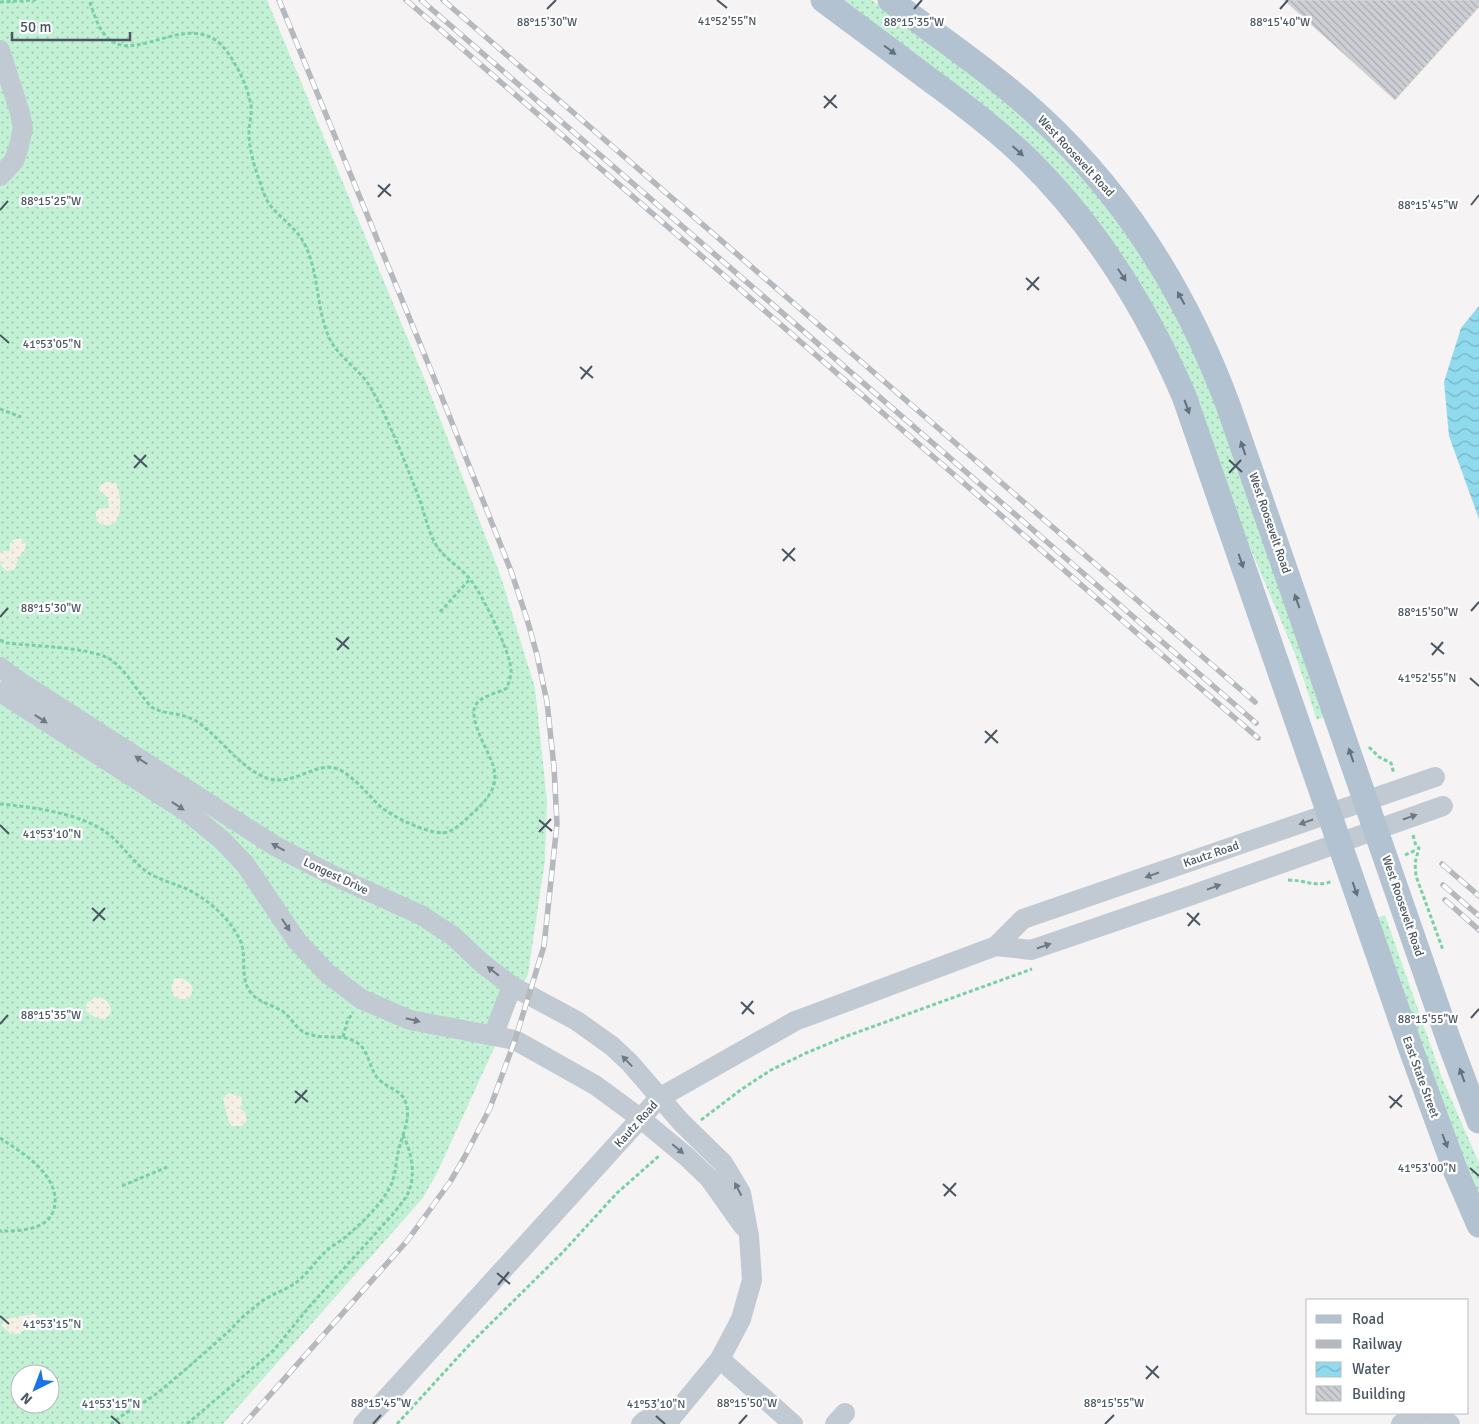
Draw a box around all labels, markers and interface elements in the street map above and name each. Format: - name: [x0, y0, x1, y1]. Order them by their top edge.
- scale bar: [12, 10, 130, 42]
- text: 41°52'55"N: [698, 14, 756, 29]
- text: 88°15'30"W: [517, 15, 577, 30]
- text: 88°15'35"W: [884, 15, 944, 30]
- text: 88°15'40"W: [1250, 15, 1310, 30]
- text: 50 m: [20, 18, 51, 36]
- one-way arrow: [883, 45, 897, 55]
- street label: West Roosevelt Road: [1034, 113, 1117, 200]
- one-way arrow: [1011, 145, 1023, 157]
- text: 88°15'25"W: [21, 194, 81, 209]
- text: 88°15'45"W: [1398, 198, 1458, 213]
- one-way arrow: [1117, 268, 1127, 282]
- one-way arrow: [1177, 291, 1185, 305]
- text: 41°53'05"N: [23, 337, 81, 352]
- one-way arrow: [1183, 400, 1191, 415]
- one-way arrow: [1239, 440, 1247, 455]
- street label: West Roosevelt Road: [1245, 471, 1294, 576]
- one-way arrow: [1238, 553, 1245, 568]
- one-way arrow: [1293, 593, 1301, 608]
- text: 88°15'30"W: [21, 601, 81, 616]
- text: 88°15'50"W: [1398, 605, 1458, 620]
- text: 41°52'55"N: [1398, 671, 1456, 686]
- one-way arrow: [34, 714, 47, 724]
- one-way arrow: [1346, 747, 1354, 762]
- one-way arrow: [134, 755, 147, 765]
- one-way arrow: [171, 801, 185, 811]
- one-way arrow: [1403, 813, 1418, 821]
- one-way arrow: [1298, 818, 1313, 826]
- text: 41°53'10"N: [23, 827, 81, 842]
- street label: Kautz Road: [1181, 838, 1241, 871]
- one-way arrow: [270, 843, 285, 851]
- street label: West Roosevelt Road: [1378, 854, 1427, 959]
- street label: Longest Drive: [301, 855, 371, 898]
- one-way arrow: [1144, 871, 1159, 879]
- one-way arrow: [1352, 881, 1359, 896]
- one-way arrow: [1207, 883, 1222, 891]
- one-way arrow: [282, 918, 291, 931]
- one-way arrow: [1036, 942, 1051, 949]
- one-way arrow: [487, 966, 500, 977]
- text: 88°15'35"W: [21, 1008, 81, 1023]
- text: 88°15'55"W: [1398, 1012, 1458, 1027]
- one-way arrow: [405, 1016, 421, 1024]
- street label: East State Street: [1399, 1034, 1442, 1120]
- one-way arrow: [621, 1055, 633, 1067]
- one-way arrow: [1458, 1068, 1465, 1083]
- street label: Kautz Road: [611, 1098, 661, 1151]
- one-way arrow: [1441, 1134, 1449, 1148]
- one-way arrow: [671, 1144, 684, 1155]
- text: 41°53'00"N: [1398, 1161, 1456, 1176]
- one-way arrow: [734, 1182, 742, 1196]
- legend: [1306, 1299, 1469, 1414]
- text: Road: [1352, 1310, 1384, 1328]
- text: 41°53'15"N: [23, 1317, 81, 1332]
- text: Railway: [1352, 1335, 1402, 1353]
- text: Water: [1352, 1360, 1390, 1378]
- north arrow: [10, 1364, 60, 1414]
- text: Building: [1352, 1385, 1406, 1403]
- text: N: [17, 1389, 36, 1408]
- text: 88°15'45"W: [351, 1396, 411, 1411]
- text: 88°15'50"W: [717, 1396, 777, 1411]
- text: 88°15'55"W: [1084, 1396, 1144, 1411]
- text: 41°53'15"N: [82, 1397, 140, 1412]
- text: 41°53'10"N: [627, 1397, 685, 1412]

